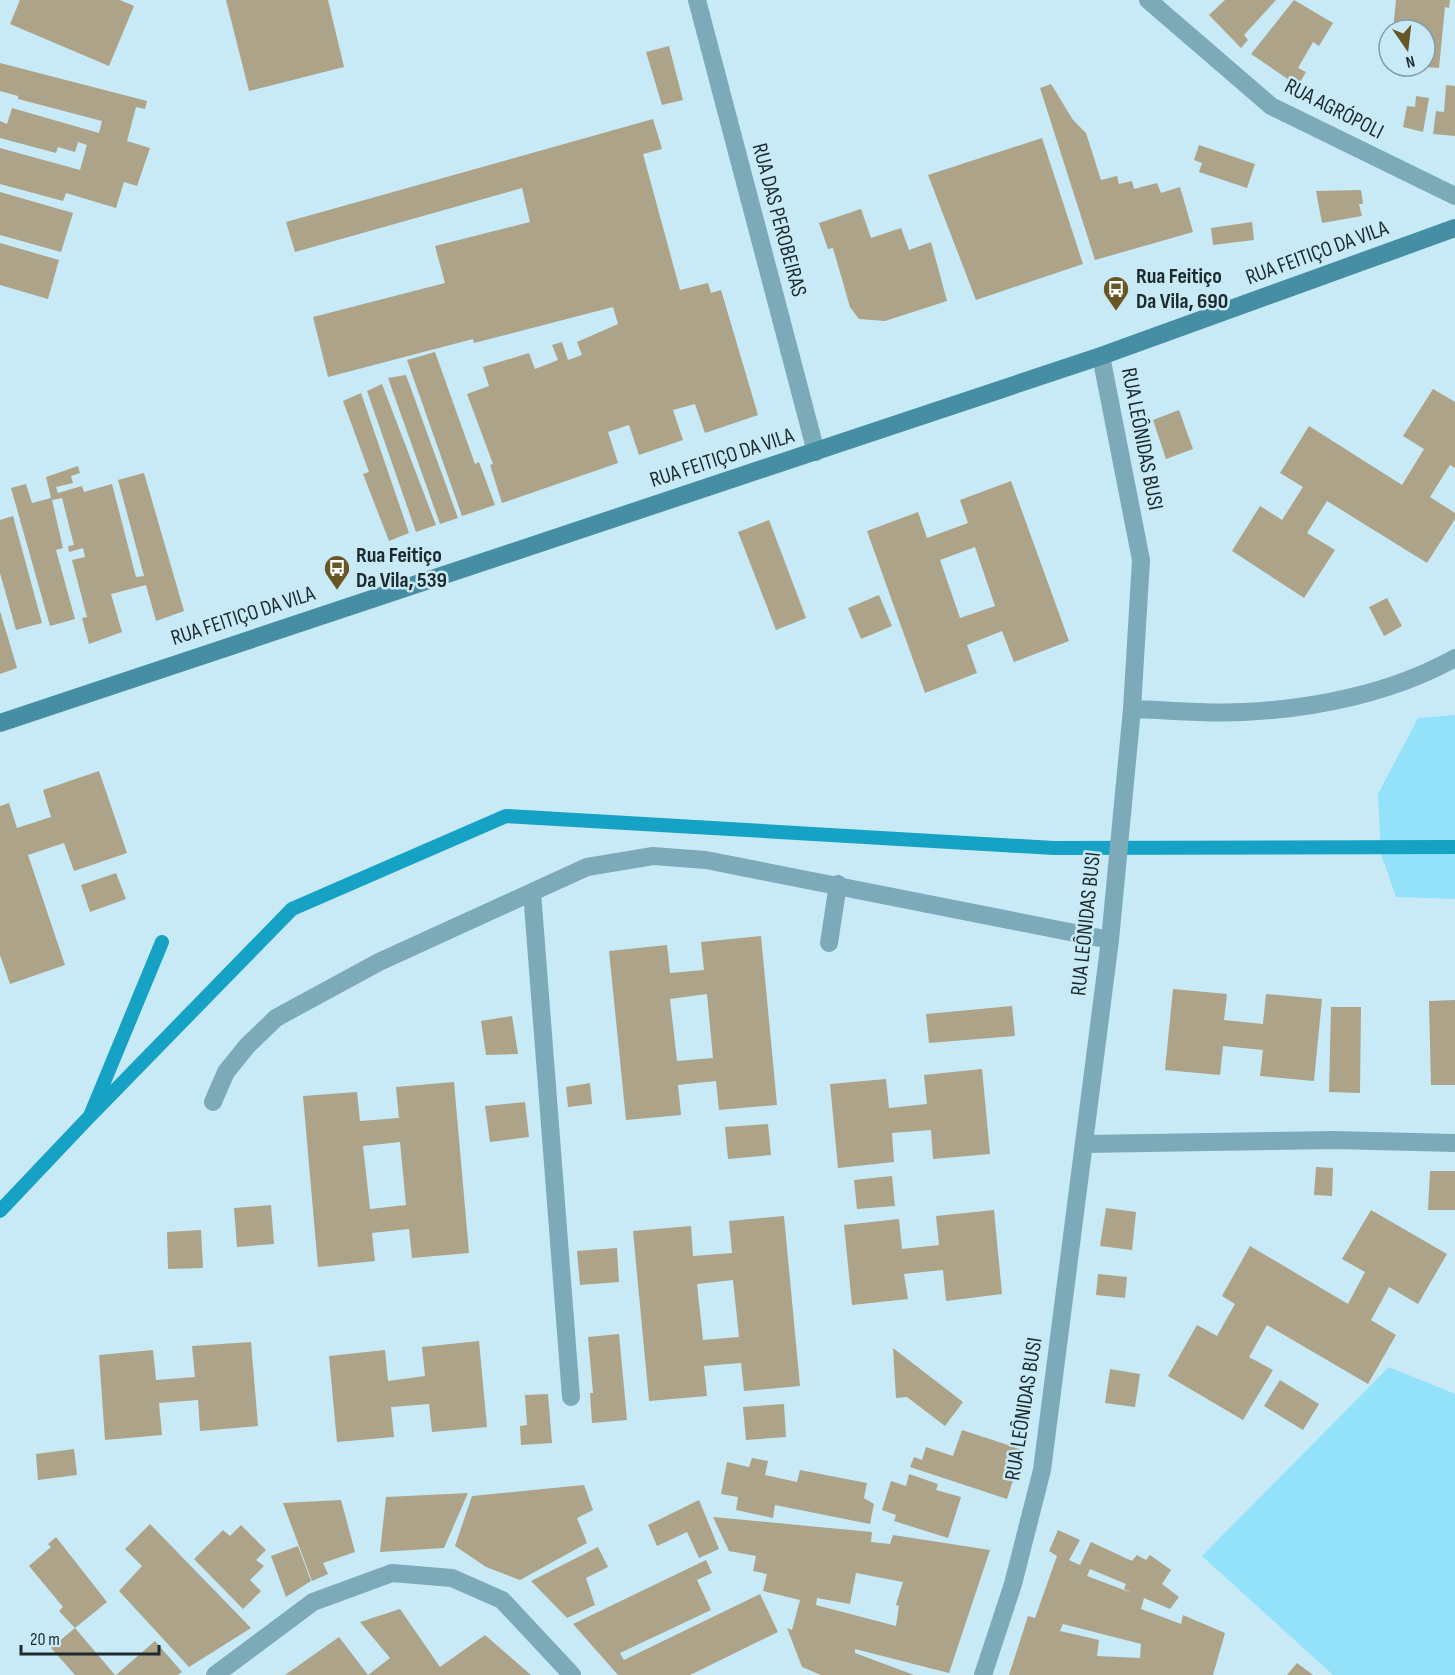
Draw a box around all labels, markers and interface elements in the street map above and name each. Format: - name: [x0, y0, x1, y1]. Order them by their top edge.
- north arrow: [1377, 18, 1437, 78]
- text: N: [1404, 51, 1417, 71]
- street label: RUA AGRÓPOLI: [1280, 73, 1388, 145]
- street label: RUA DAS PEROBEIRAS: [746, 140, 812, 300]
- street label: RUA FEITIÇO DA VILA: [1242, 215, 1392, 291]
- place label: Rua Feitiço Da Vila, 690: [1136, 263, 1228, 315]
- bus stop icon: Rua Feitiço Da Vila, 690: [1101, 274, 1131, 312]
- street label: RUA LEÔNIDAS BUSI: [1115, 366, 1169, 512]
- street label: RUA FEITIÇO DA VILA: [647, 422, 798, 494]
- place label: Rua Feitiço Da Vila, 539: [356, 542, 447, 594]
- bus stop icon: Rua Feitiço Da Vila, 539: [322, 553, 352, 591]
- street label: RUA FEITIÇO DA VILA: [168, 580, 319, 652]
- street label: RUA LEÔNIDAS BUSI: [1065, 851, 1107, 997]
- street label: RUA LEÔNIDAS BUSI: [999, 1336, 1049, 1482]
- scale bar: [21, 1618, 159, 1656]
- text: 20 m: [30, 1629, 60, 1650]

